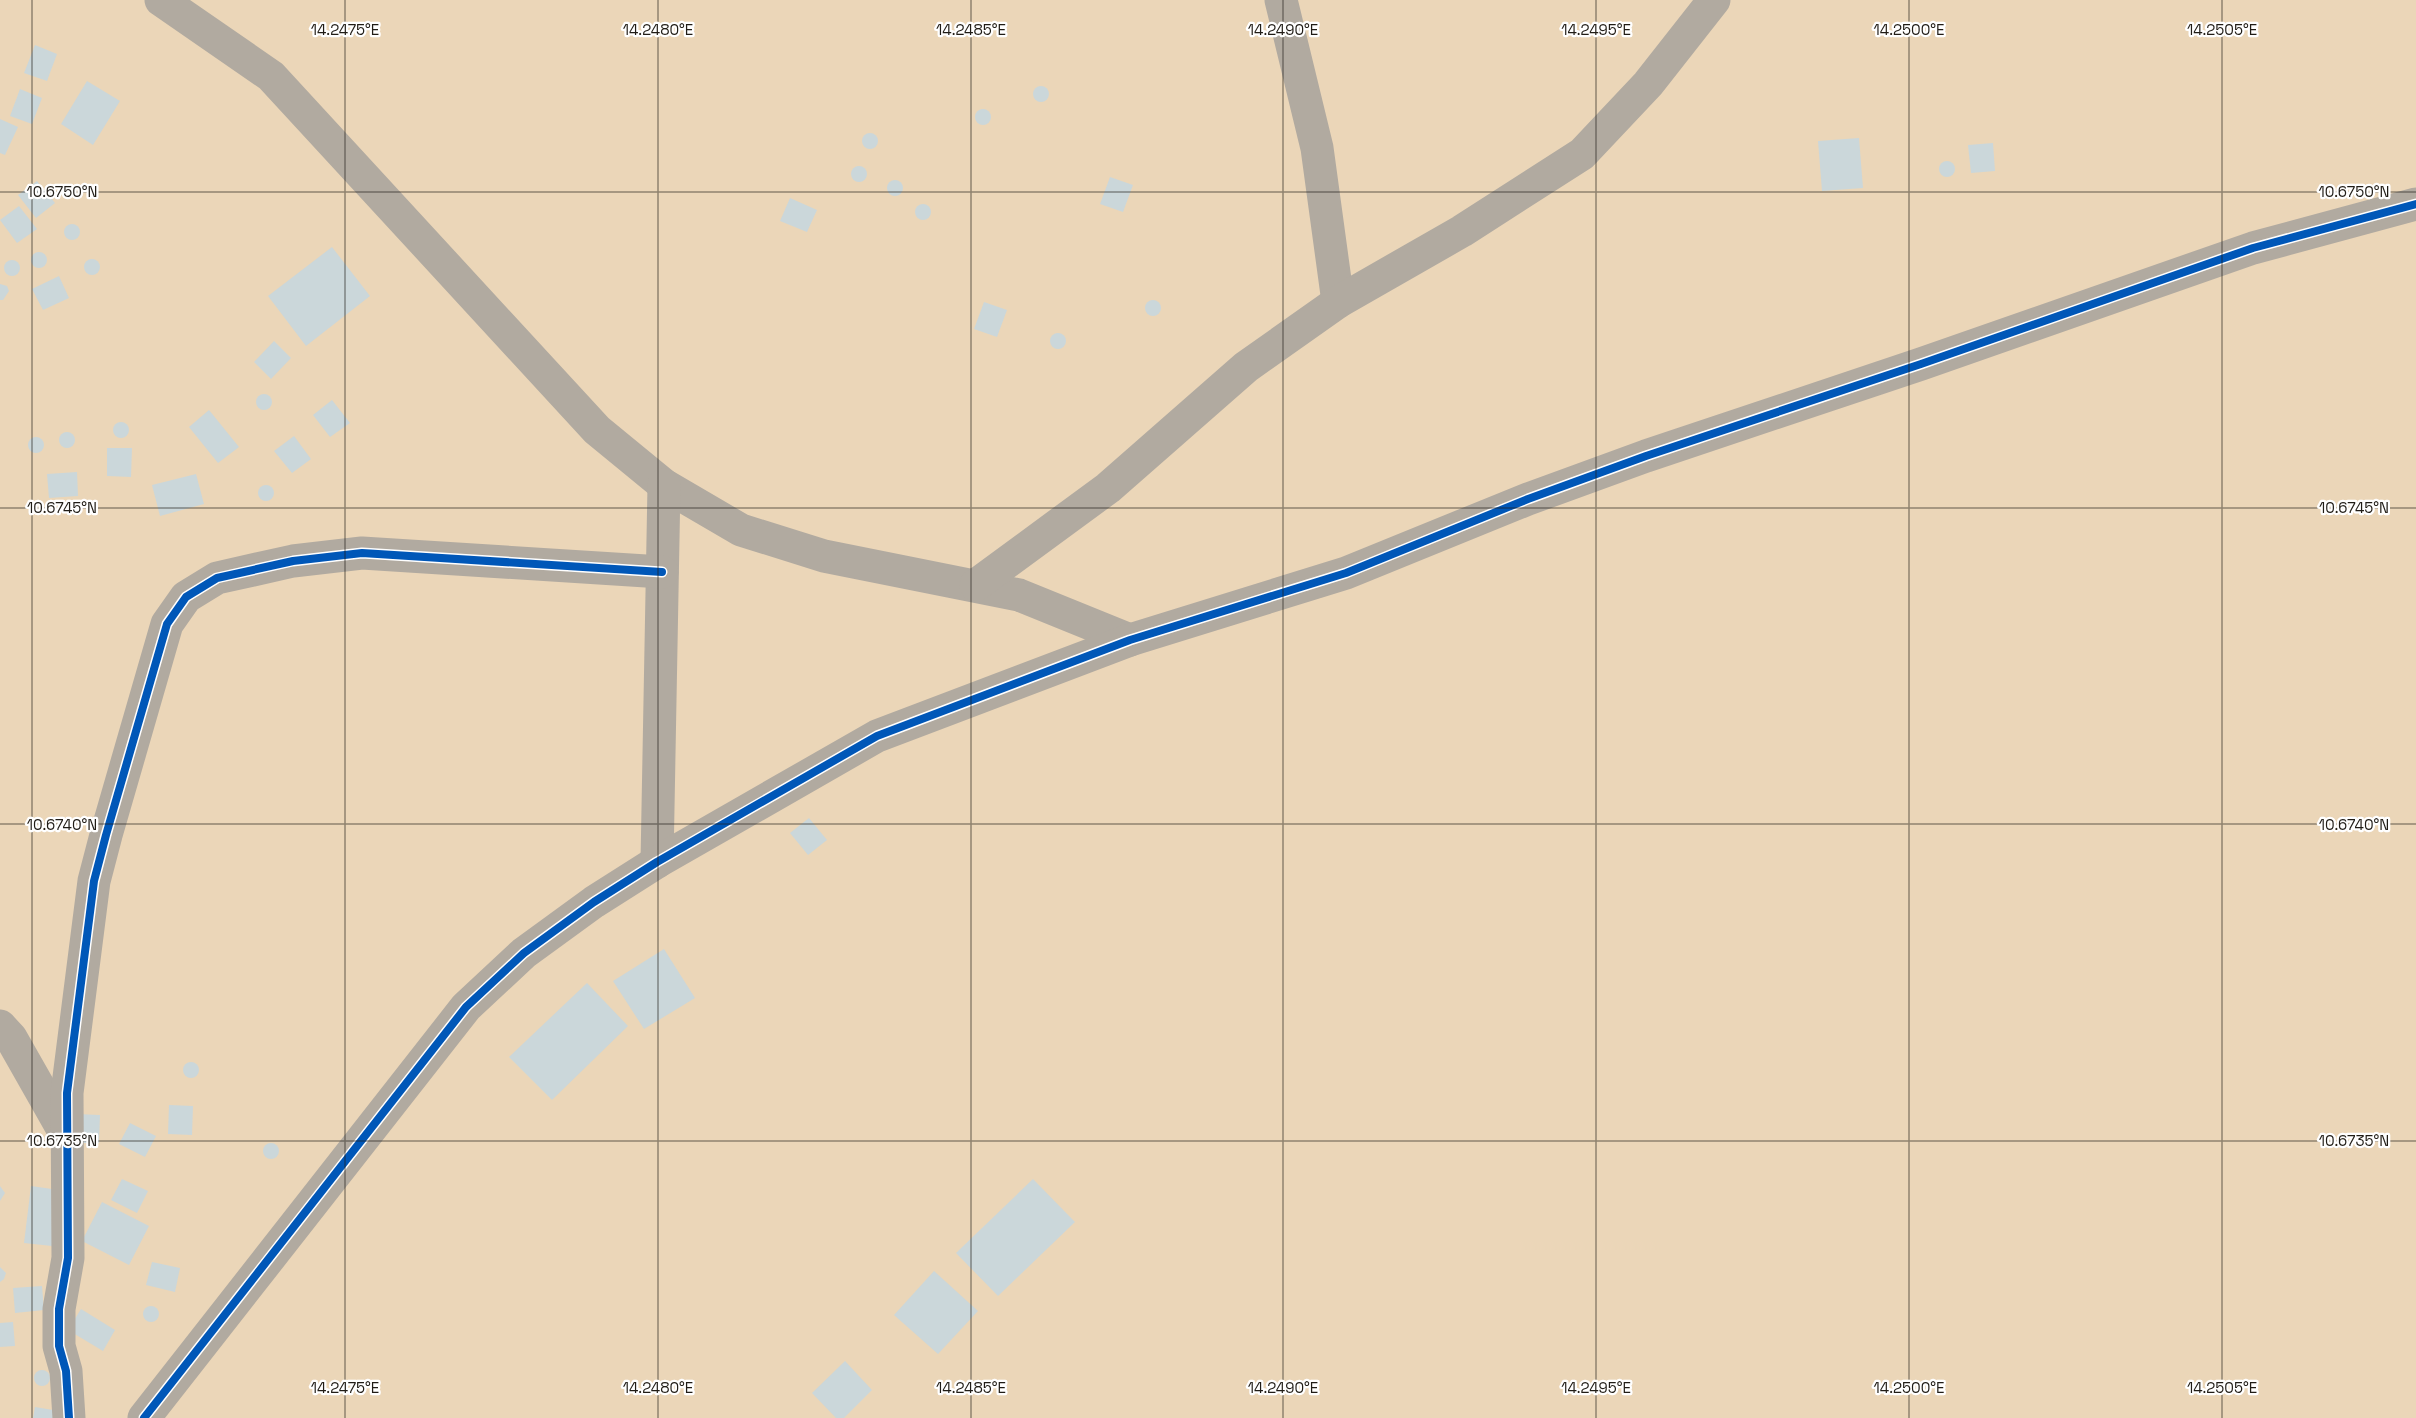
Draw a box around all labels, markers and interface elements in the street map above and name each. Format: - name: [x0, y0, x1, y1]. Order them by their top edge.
- text: 14.2475°E: [311, 20, 379, 39]
- text: 14.2480°E: [623, 20, 693, 39]
- text: 14.2485°E: [936, 20, 1006, 39]
- text: 14.2490°E: [1248, 20, 1318, 39]
- text: 14.2495°E: [1561, 20, 1631, 39]
- text: 14.2500°E: [1874, 20, 1944, 39]
- text: 14.2505°E: [2187, 20, 2257, 39]
- text: 10.6750°N: [26, 182, 98, 201]
- text: 10.6750°N: [2318, 182, 2390, 201]
- text: 10.6745°N: [27, 498, 97, 517]
- text: 10.6745°N: [2319, 498, 2389, 517]
- text: 10.6740°N: [27, 815, 97, 834]
- text: 10.6740°N: [2319, 815, 2389, 834]
- text: 10.6735°N: [27, 1131, 97, 1150]
- text: 10.6735°N: [2319, 1131, 2389, 1150]
- text: 14.2475°E: [311, 1378, 379, 1397]
- text: 14.2480°E: [623, 1378, 693, 1397]
- text: 14.2485°E: [936, 1378, 1006, 1397]
- text: 14.2490°E: [1248, 1378, 1318, 1397]
- text: 14.2495°E: [1561, 1378, 1631, 1397]
- text: 14.2500°E: [1874, 1378, 1944, 1397]
- text: 14.2505°E: [2187, 1378, 2257, 1397]

